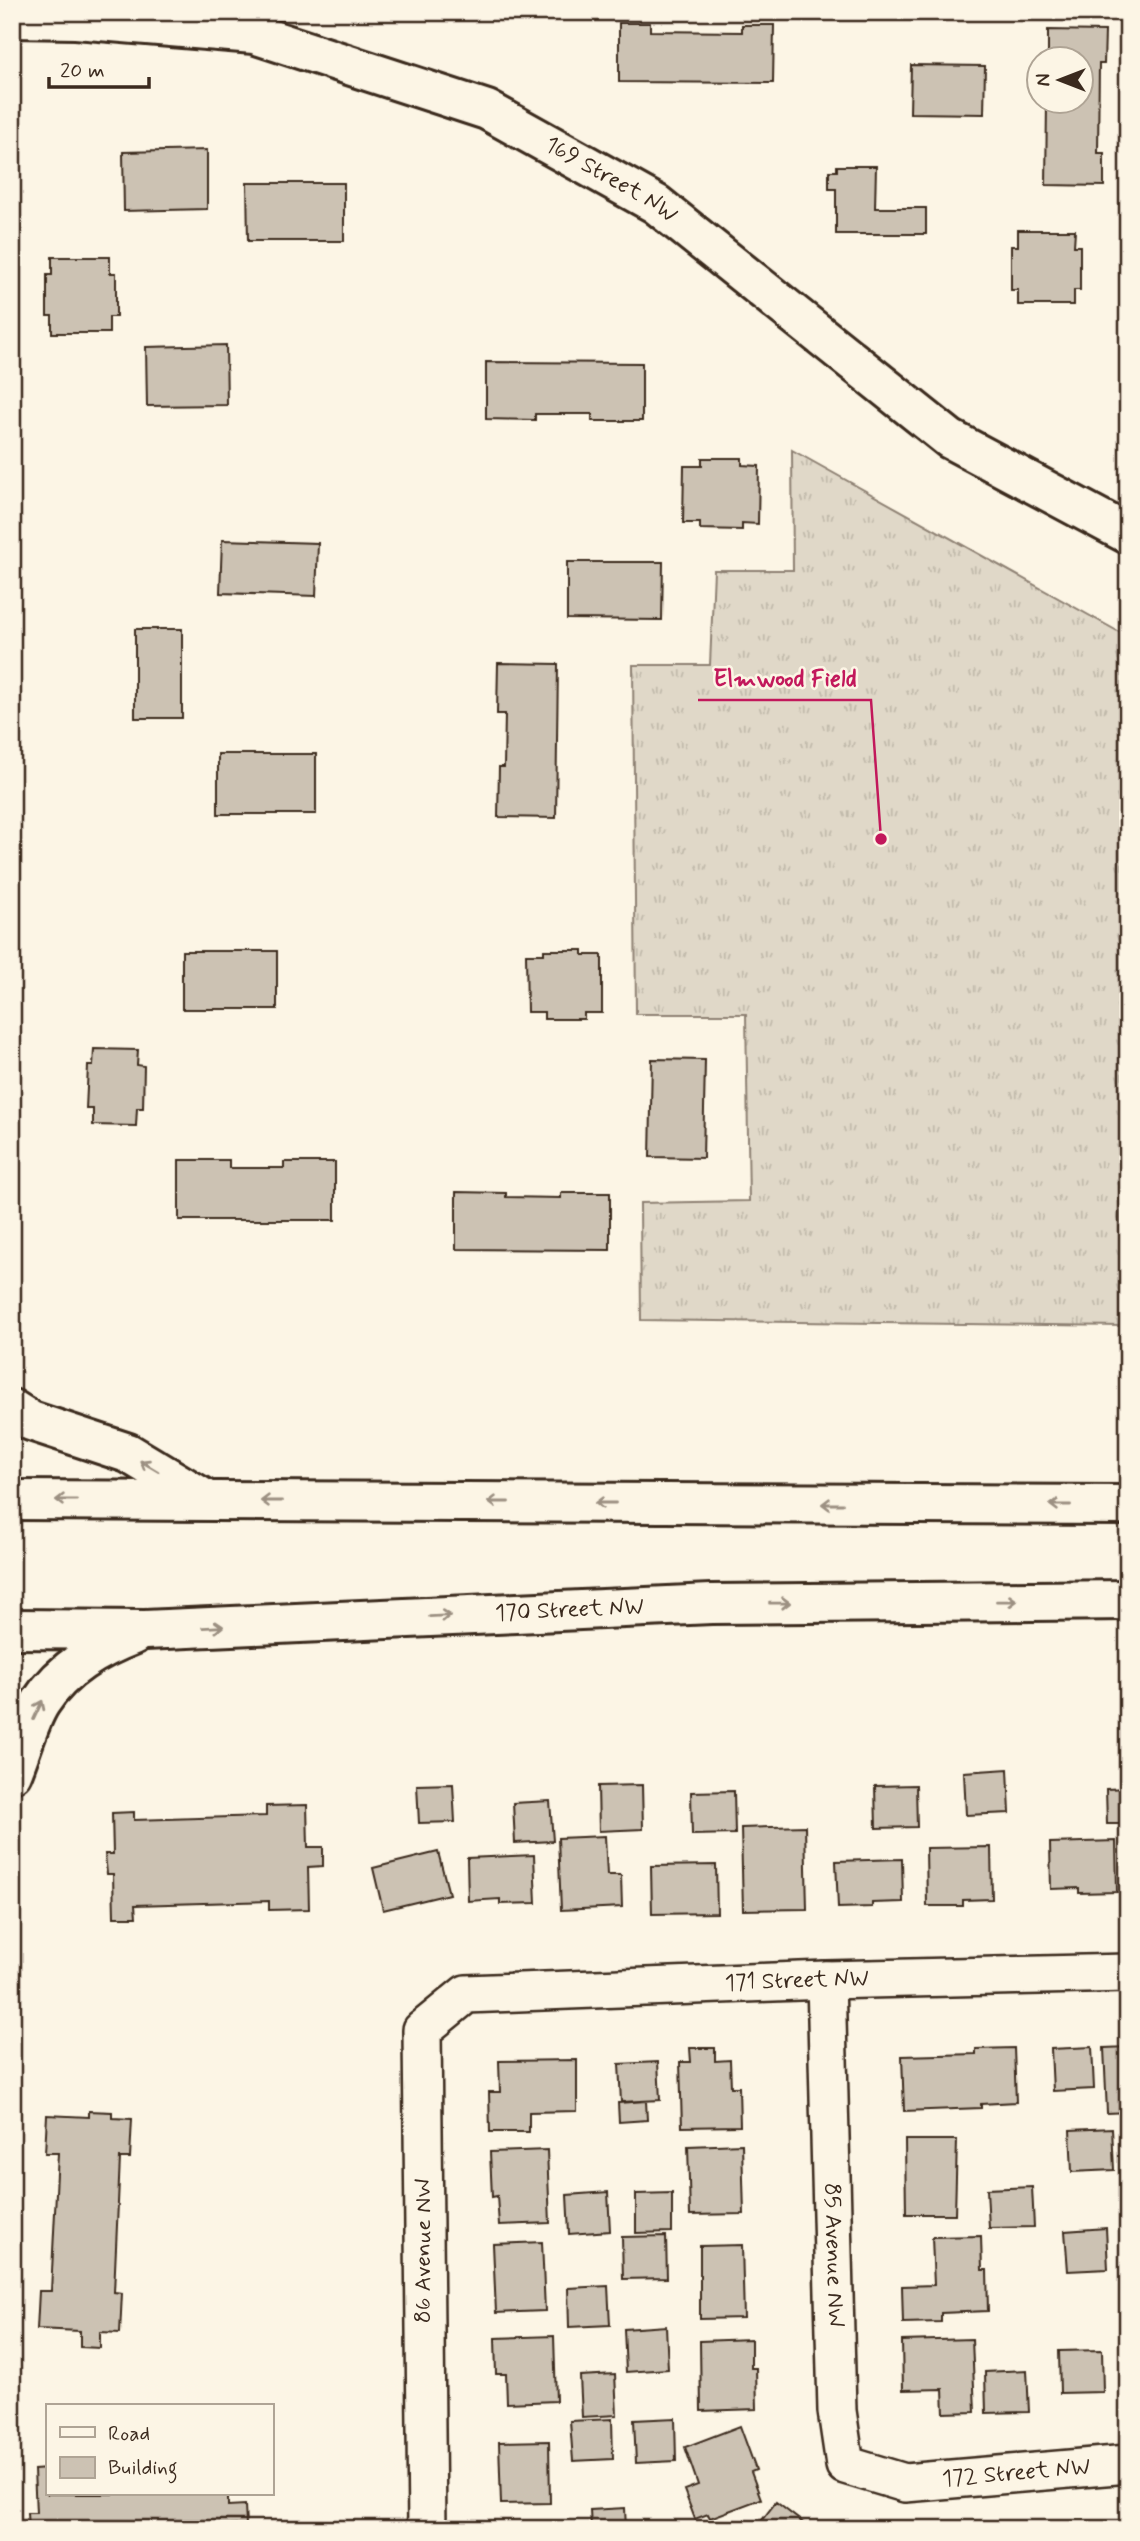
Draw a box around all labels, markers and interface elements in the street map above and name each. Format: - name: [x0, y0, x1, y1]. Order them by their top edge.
- scale bar: [49, 46, 149, 90]
- north arrow: [1024, 46, 1094, 116]
- text: 20 m: [60, 57, 105, 85]
- text: N: [1032, 74, 1057, 86]
- street label: 169 Street NW: [539, 130, 683, 230]
- callout: Elmwood Field: [698, 655, 871, 700]
- text: Elmwood Field: [713, 664, 857, 695]
- one-way arrow: [140, 1459, 160, 1473]
- one-way arrow: [55, 1493, 78, 1507]
- one-way arrow: [260, 1494, 283, 1508]
- one-way arrow: [487, 1496, 510, 1509]
- one-way arrow: [593, 1496, 616, 1510]
- one-way arrow: [821, 1497, 844, 1511]
- one-way arrow: [1048, 1498, 1071, 1512]
- street label: 170 Street NW: [494, 1592, 645, 1629]
- one-way arrow: [995, 1594, 1018, 1608]
- one-way arrow: [768, 1596, 791, 1610]
- one-way arrow: [429, 1610, 452, 1623]
- one-way arrow: [201, 1620, 224, 1633]
- one-way arrow: [32, 1700, 45, 1721]
- street label: 171 Street NW: [724, 1964, 869, 1999]
- street label: 86 Avenue NW: [409, 2179, 439, 2323]
- street label: 85 Avenue NW: [816, 2182, 850, 2327]
- legend: [46, 2404, 273, 2496]
- text: Road: [108, 2420, 150, 2448]
- street label: 172 Street NW: [941, 2452, 1092, 2495]
- text: Building: [108, 2454, 178, 2484]

